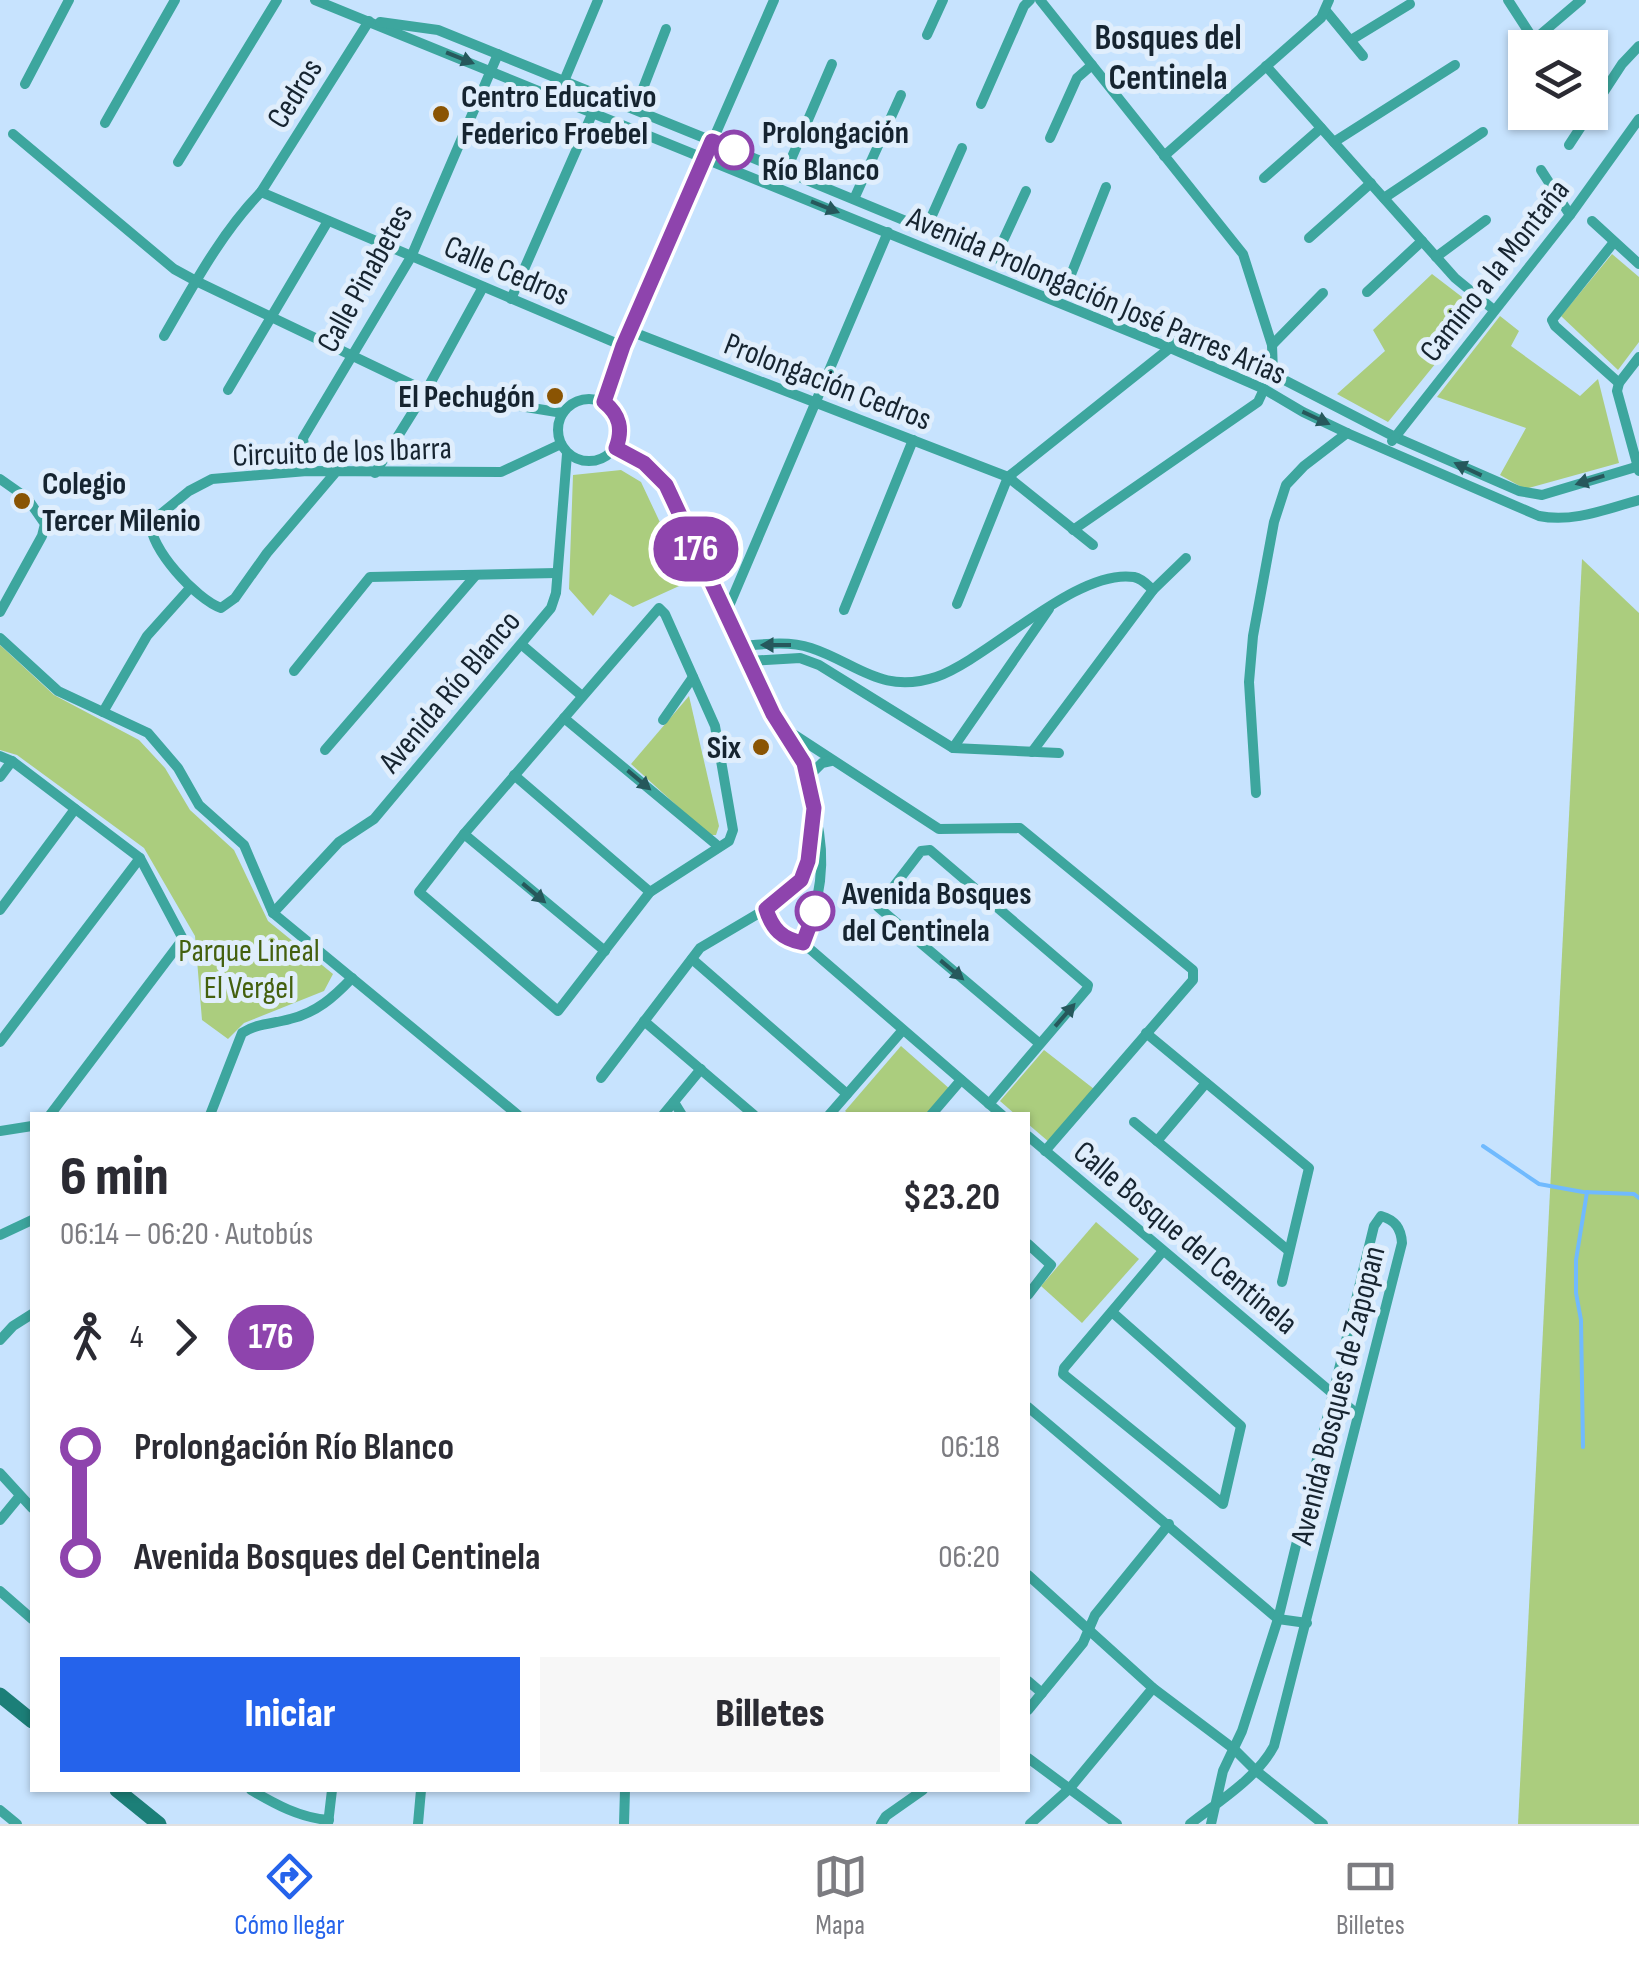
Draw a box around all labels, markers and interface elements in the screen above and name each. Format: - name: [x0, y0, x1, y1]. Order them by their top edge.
- district label: Bosques del Centinela: [1094, 17, 1242, 100]
- map controls: [1508, 30, 1608, 130]
- button: layers: [1508, 30, 1608, 130]
- one-way arrow: [445, 50, 475, 66]
- street label: Cedros: [259, 52, 332, 136]
- place label: Centro Educativo Federico Froebel: [461, 78, 656, 154]
- marker: Centro Educativo Federico Froebel: [430, 103, 452, 125]
- place label: Prolongación Río Blanco: [762, 114, 909, 190]
- marker: Prolongación Río Blanco: [715, 131, 753, 169]
- street label: Camino a la Montaña: [1412, 172, 1579, 370]
- street label: Calle Pinabetes: [309, 198, 422, 359]
- street label: Avenida Prolongación José Parres Arias: [900, 198, 1292, 394]
- one-way arrow: [810, 199, 840, 215]
- street label: Calle Cedros: [438, 228, 575, 315]
- street label: Prolongación Cedros: [718, 325, 937, 440]
- place label: El Pechugón: [398, 378, 535, 417]
- marker: El Pechugón: [544, 385, 566, 407]
- one-way arrow: [1302, 410, 1331, 427]
- street label: Circuito de los Ibarra: [232, 429, 452, 476]
- one-way arrow: [1453, 460, 1482, 477]
- place label: Colegio Tercer Milenio: [42, 465, 201, 541]
- one-way arrow: [1575, 473, 1605, 488]
- marker: Colegio Tercer Milenio: [11, 490, 33, 512]
- line badge: 176: [638, 516, 754, 582]
- text: 176: [673, 528, 719, 571]
- street label: Avenida Río Blanco: [370, 603, 529, 782]
- one-way arrow: [759, 637, 791, 653]
- place label: Six: [707, 729, 742, 768]
- marker: Six: [750, 736, 772, 758]
- one-way arrow: [626, 769, 651, 790]
- place label: Avenida Bosques del Centinela: [841, 875, 1031, 951]
- one-way arrow: [522, 881, 547, 903]
- marker: Avenida Bosques del Centinela: [796, 892, 834, 930]
- park label: Parque Lineal El Vergel: [178, 932, 320, 1008]
- one-way arrow: [940, 959, 965, 980]
- one-way arrow: [1053, 1002, 1075, 1027]
- street label: Calle Bosque del Centinela: [1065, 1133, 1305, 1343]
- text: 6 min: [60, 1144, 169, 1211]
- text: $23.20: [903, 1175, 1000, 1220]
- text: 06:14 – 06:20 · Autobús: [60, 1215, 313, 1254]
- street label: Avenida Bosques de Zapopan: [1282, 1242, 1394, 1550]
- icon: walk: [60, 1310, 115, 1365]
- icon: forward: [158, 1310, 213, 1365]
- text: 176: [248, 1316, 294, 1359]
- text: 4: [130, 1318, 143, 1357]
- text: Prolongación Río Blanco: [134, 1425, 454, 1470]
- text: 06:18: [940, 1428, 1000, 1467]
- text: Avenida Bosques del Centinela: [134, 1535, 541, 1580]
- text: 06:20: [938, 1538, 1000, 1577]
- button: Iniciar: [60, 1657, 520, 1772]
- button: Billetes: [540, 1657, 1000, 1772]
- tab: Cómo llegar: [234, 1849, 344, 1942]
- tab: Mapa: [813, 1849, 868, 1942]
- tab: Billetes: [1336, 1849, 1405, 1942]

